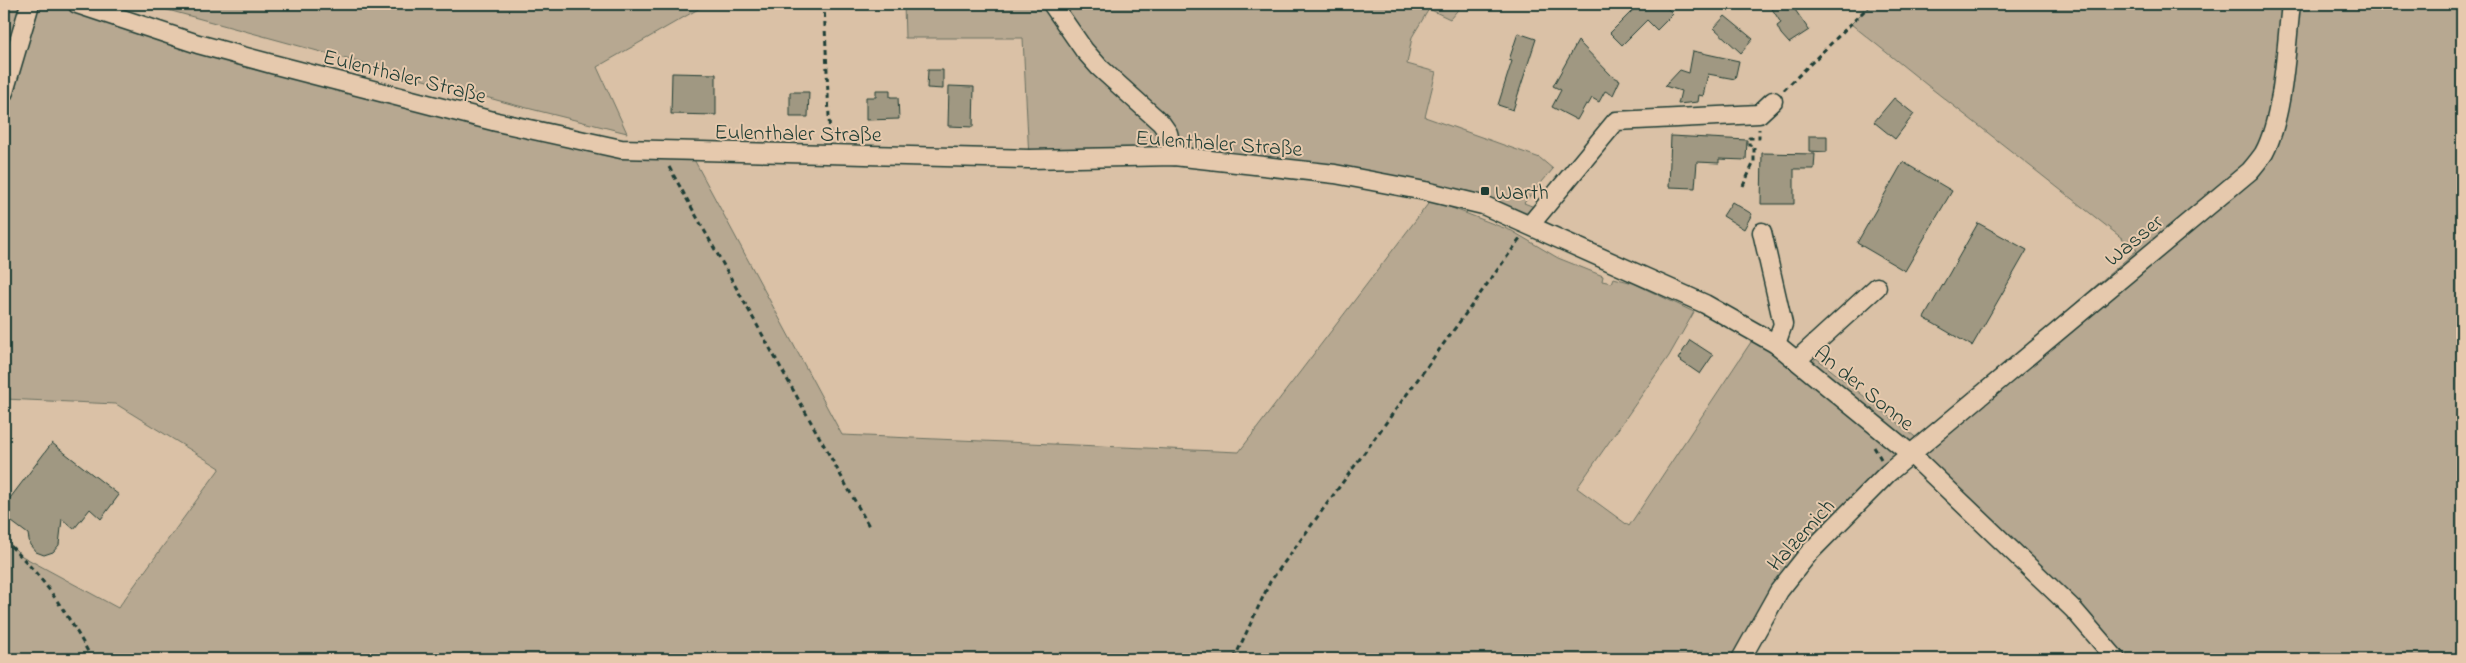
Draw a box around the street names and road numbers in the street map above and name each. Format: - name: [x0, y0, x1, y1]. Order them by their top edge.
- street label: Eulenthaler Straße: [319, 42, 490, 114]
- street label: Eulenthaler Straße: [714, 118, 882, 152]
- street label: Eulenthaler Straße: [1134, 123, 1304, 167]
- street label: Wasser: [2099, 207, 2171, 275]
- street label: An der Sonne: [1806, 339, 1921, 440]
- street label: Halzemich: [1761, 492, 1844, 580]

